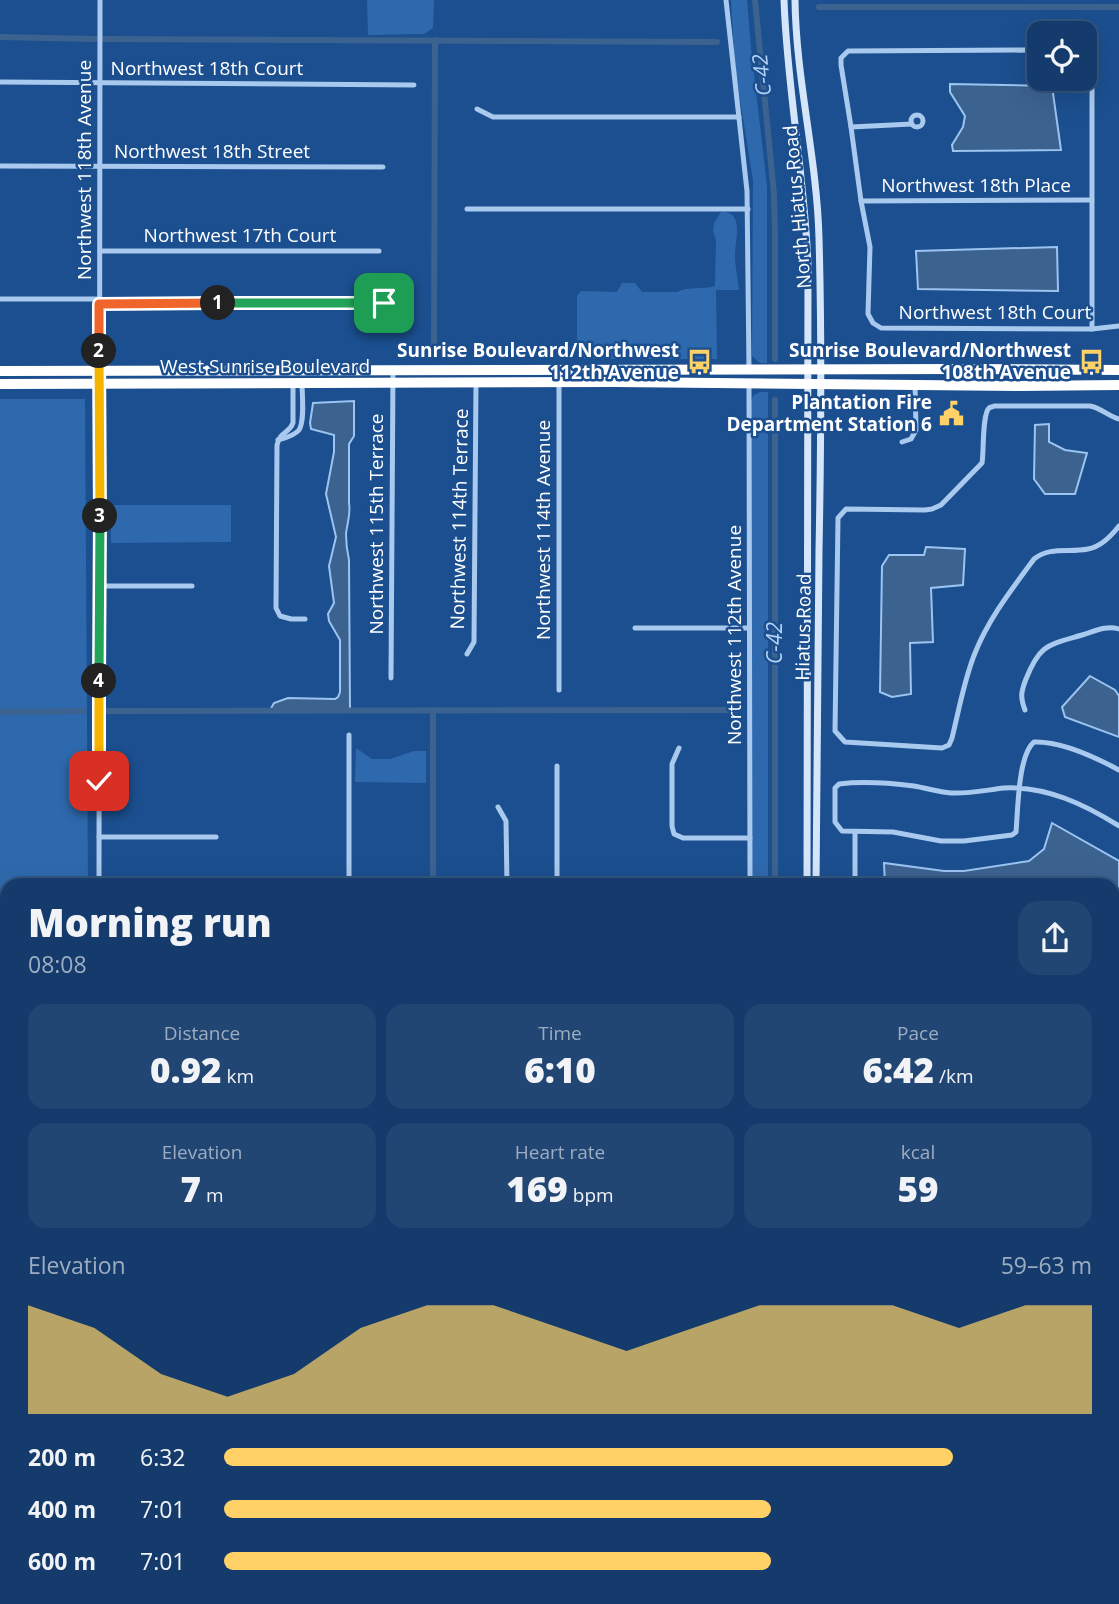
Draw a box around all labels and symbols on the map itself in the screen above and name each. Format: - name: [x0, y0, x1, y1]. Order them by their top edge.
- water label: C-42: [745, 52, 777, 97]
- street label: Northwest 18th Court: [111, 55, 304, 81]
- street label: Northwest 118th Avenue: [71, 60, 97, 280]
- street label: North Hiatus Road: [777, 124, 817, 290]
- street label: Northwest 18th Street: [114, 138, 310, 164]
- street label: Northwest 18th Place: [881, 172, 1071, 198]
- street label: Northwest 17th Court: [144, 222, 337, 248]
- pin: [354, 273, 414, 333]
- pin: 1: [200, 286, 235, 320]
- street label: Northwest 18th Court: [899, 299, 1092, 325]
- pin: 2: [82, 334, 116, 368]
- place label: Sunrise Boulevard/Northwest 112th Avenue: [397, 337, 679, 385]
- place label: Sunrise Boulevard/Northwest 108th Avenue: [789, 337, 1071, 385]
- bus stop icon: Sunrise Boulevard/Northwest 112th Avenue: [685, 347, 713, 375]
- bus stop icon: Sunrise Boulevard/Northwest 108th Avenue: [1077, 347, 1105, 375]
- street label: West Sunrise Boulevard: [160, 353, 370, 379]
- place label: Plantation Fire Department Station 6: [726, 389, 932, 437]
- public building icon: Plantation Fire Department Station 6: [938, 399, 966, 427]
- street label: Northwest 114th Terrace: [444, 408, 474, 630]
- street label: Northwest 115th Terrace: [363, 413, 389, 635]
- street label: Northwest 114th Avenue: [530, 420, 556, 640]
- pin: 3: [82, 498, 118, 534]
- street label: Northwest 112th Avenue: [721, 525, 747, 745]
- street label: Hiatus Road: [789, 573, 817, 681]
- water label: C-42: [760, 622, 788, 664]
- pin: 4: [82, 664, 116, 698]
- pin: [69, 751, 129, 811]

